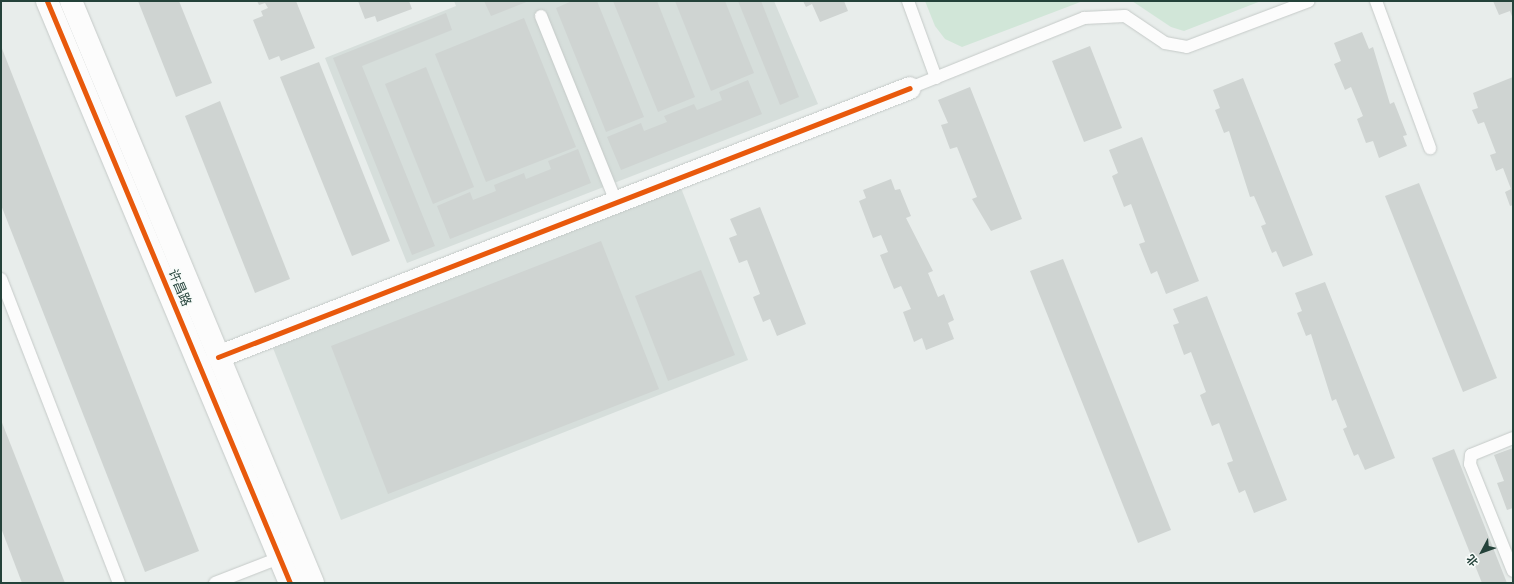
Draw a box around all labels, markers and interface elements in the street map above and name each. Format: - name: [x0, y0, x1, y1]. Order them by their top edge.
- street label: 许昌路: [164, 267, 194, 309]
- north arrow: [1462, 532, 1502, 572]
- text: 北: [1464, 552, 1481, 569]

